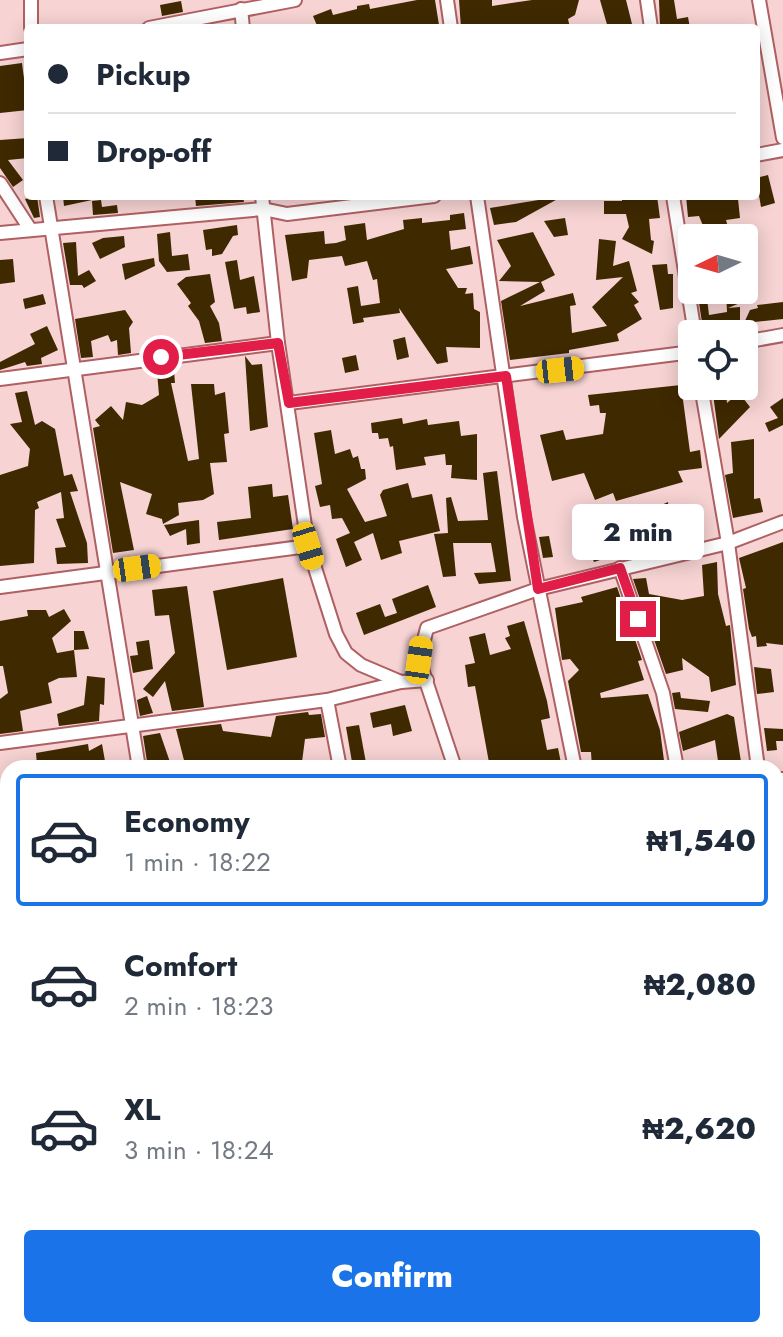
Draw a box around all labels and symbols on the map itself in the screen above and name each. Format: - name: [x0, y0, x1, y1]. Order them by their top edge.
- north arrow: [678, 224, 758, 304]
- route start: [143, 339, 179, 375]
- car: [535, 356, 585, 384]
- callout: 2 min: [572, 503, 704, 559]
- car: [290, 520, 326, 572]
- car: [112, 553, 162, 583]
- route end: [620, 601, 656, 637]
- car: [404, 635, 434, 685]

